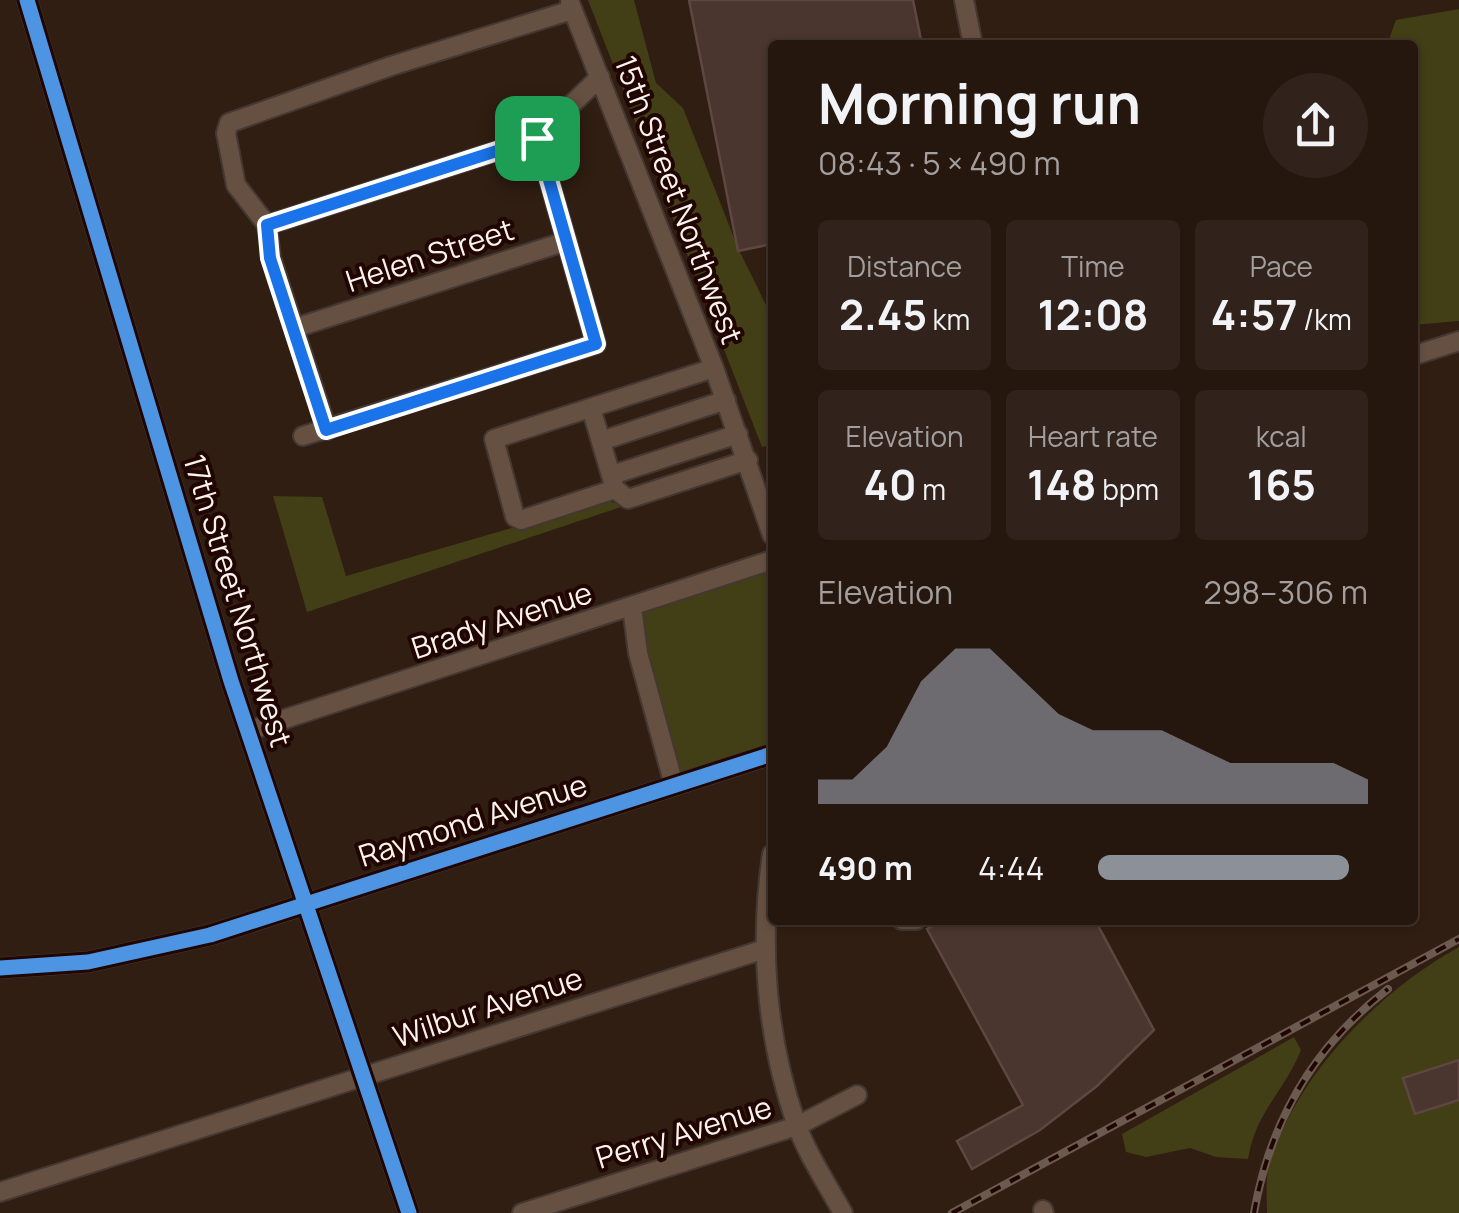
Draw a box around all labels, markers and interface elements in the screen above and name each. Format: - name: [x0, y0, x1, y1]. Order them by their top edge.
- street label: 15th Street Northwest: [605, 49, 753, 349]
- text: Morning run: [818, 65, 1141, 141]
- button: share: [1263, 73, 1368, 178]
- pin: [495, 96, 580, 181]
- icon: arrive: [510, 111, 565, 166]
- text: 08:43 · 5 × 490 m: [818, 141, 1061, 185]
- street label: Helen Street: [340, 208, 519, 301]
- text: Distance: [847, 247, 962, 285]
- text: Time: [1061, 247, 1125, 285]
- text: Pace: [1250, 247, 1313, 285]
- text: 2.45: [839, 285, 927, 343]
- text: 12:08: [1037, 285, 1149, 343]
- text: 4:57: [1211, 285, 1298, 343]
- text: km: [927, 300, 970, 338]
- text: /km: [1298, 300, 1352, 338]
- text: Elevation: [846, 417, 964, 455]
- text: Heart rate: [1028, 417, 1158, 455]
- text: kcal: [1256, 417, 1307, 455]
- street label: 17th Street Northwest: [174, 450, 302, 752]
- text: 40: [863, 455, 917, 513]
- text: 148: [1027, 455, 1097, 513]
- text: 165: [1247, 455, 1316, 513]
- text: m: [917, 470, 946, 508]
- text: bpm: [1097, 470, 1159, 508]
- text: Elevation: [818, 570, 953, 614]
- text: 298–306 m: [1203, 570, 1368, 614]
- street label: Brady Avenue: [406, 571, 597, 668]
- street label: Raymond Avenue: [353, 763, 592, 876]
- text: 490 m: [818, 846, 913, 890]
- text: 4:44: [978, 846, 1044, 890]
- street label: Wilbur Avenue: [388, 957, 587, 1056]
- street label: Perry Avenue: [591, 1085, 776, 1178]

